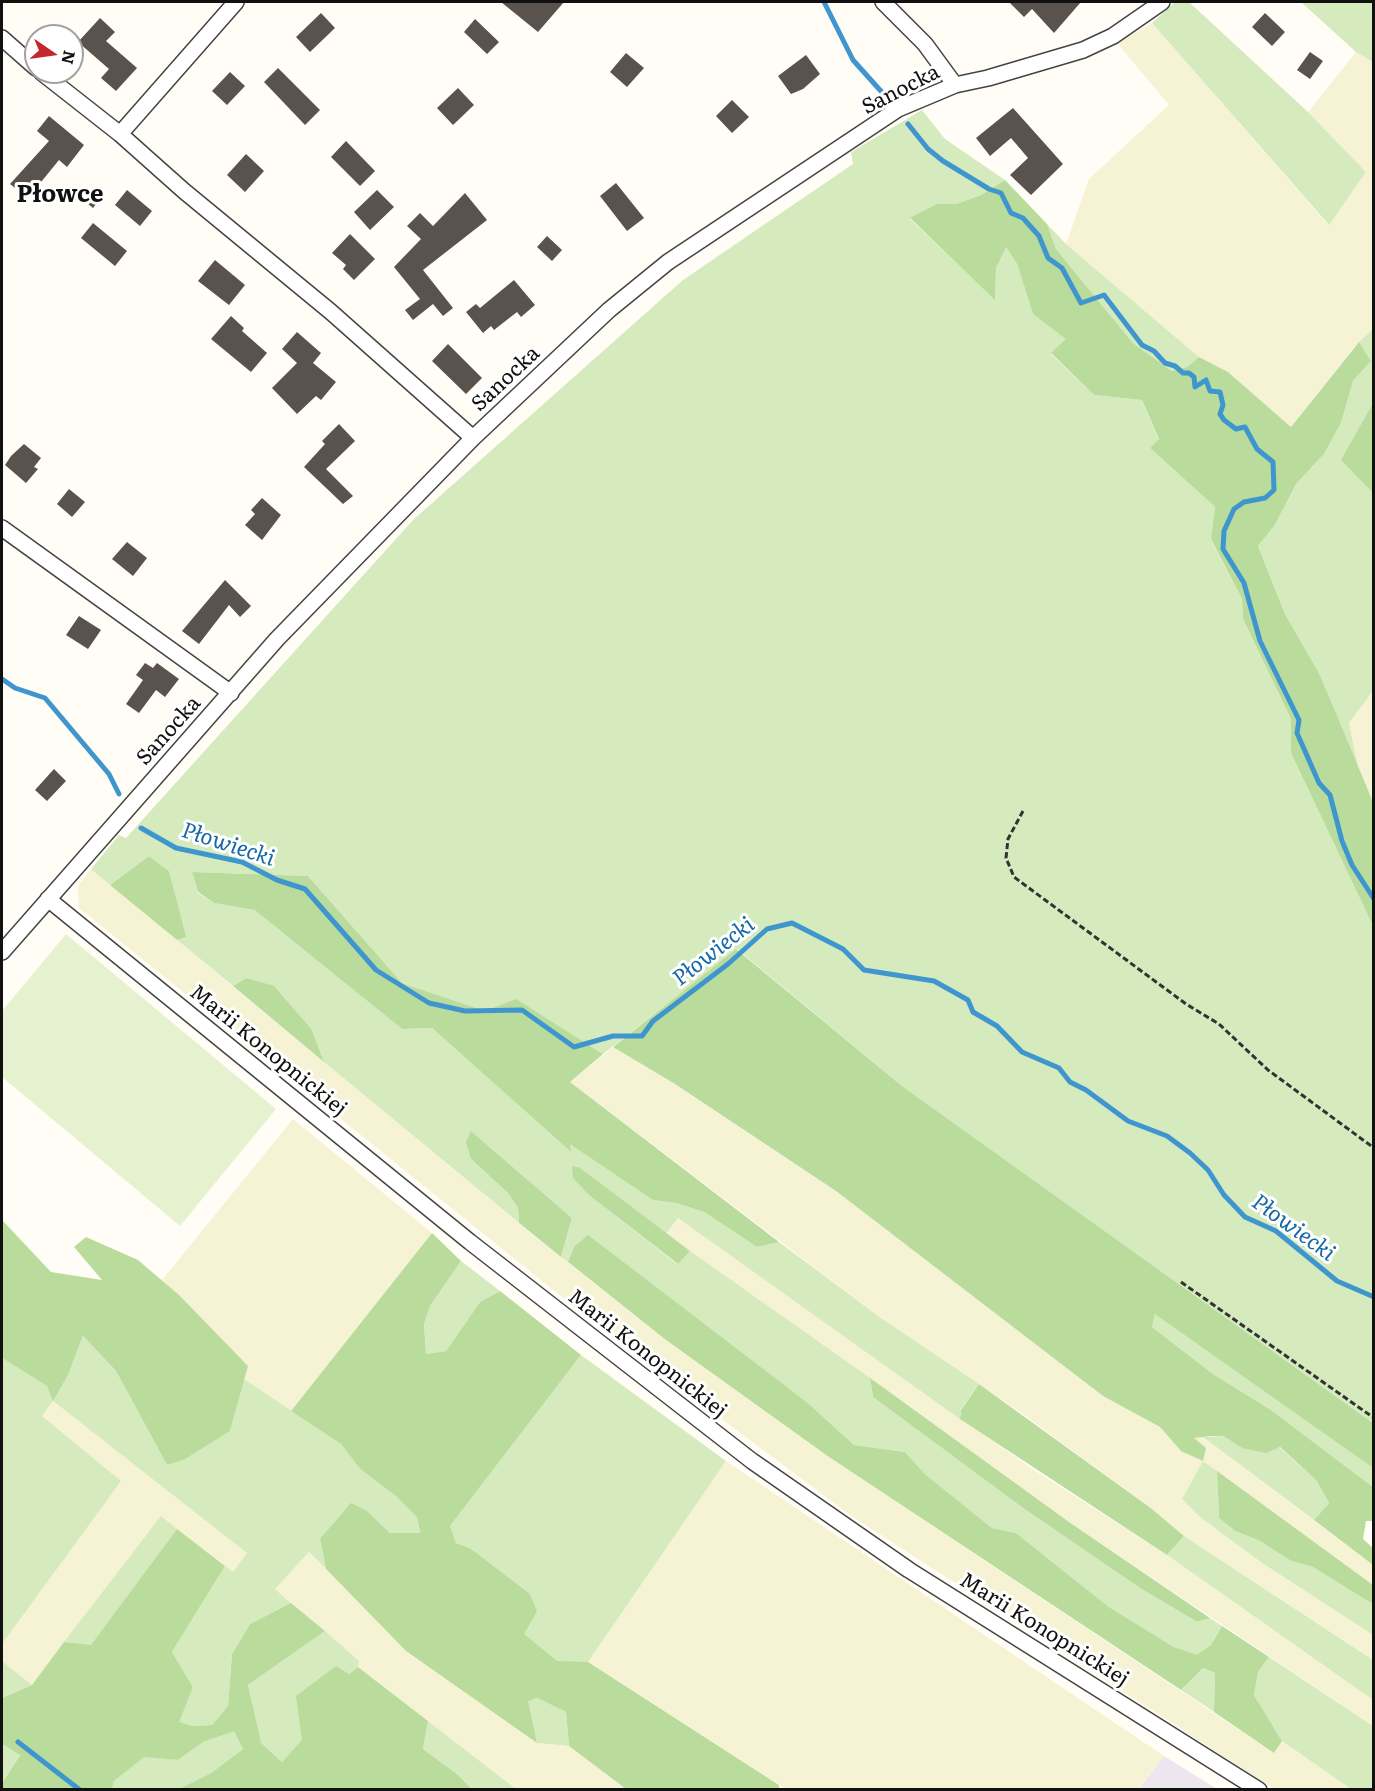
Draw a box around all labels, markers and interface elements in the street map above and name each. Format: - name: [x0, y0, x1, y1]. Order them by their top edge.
- north arrow: [24, 24, 84, 84]
- text: N: [56, 48, 83, 67]
- street label: Sanocka: [858, 60, 944, 120]
- district label: Płowce: [16, 181, 104, 209]
- street label: Sanocka: [467, 341, 545, 417]
- street label: Sanocka: [132, 691, 206, 771]
- water label: Płowiecki: [178, 818, 278, 872]
- water label: Płowiecki: [668, 912, 760, 992]
- street label: Marii Konopnickiej: [185, 980, 351, 1122]
- water label: Płowiecki: [1246, 1189, 1340, 1267]
- street label: Marii Konopnickiej: [563, 1284, 731, 1424]
- street label: Marii Konopnickiej: [955, 1568, 1133, 1692]

